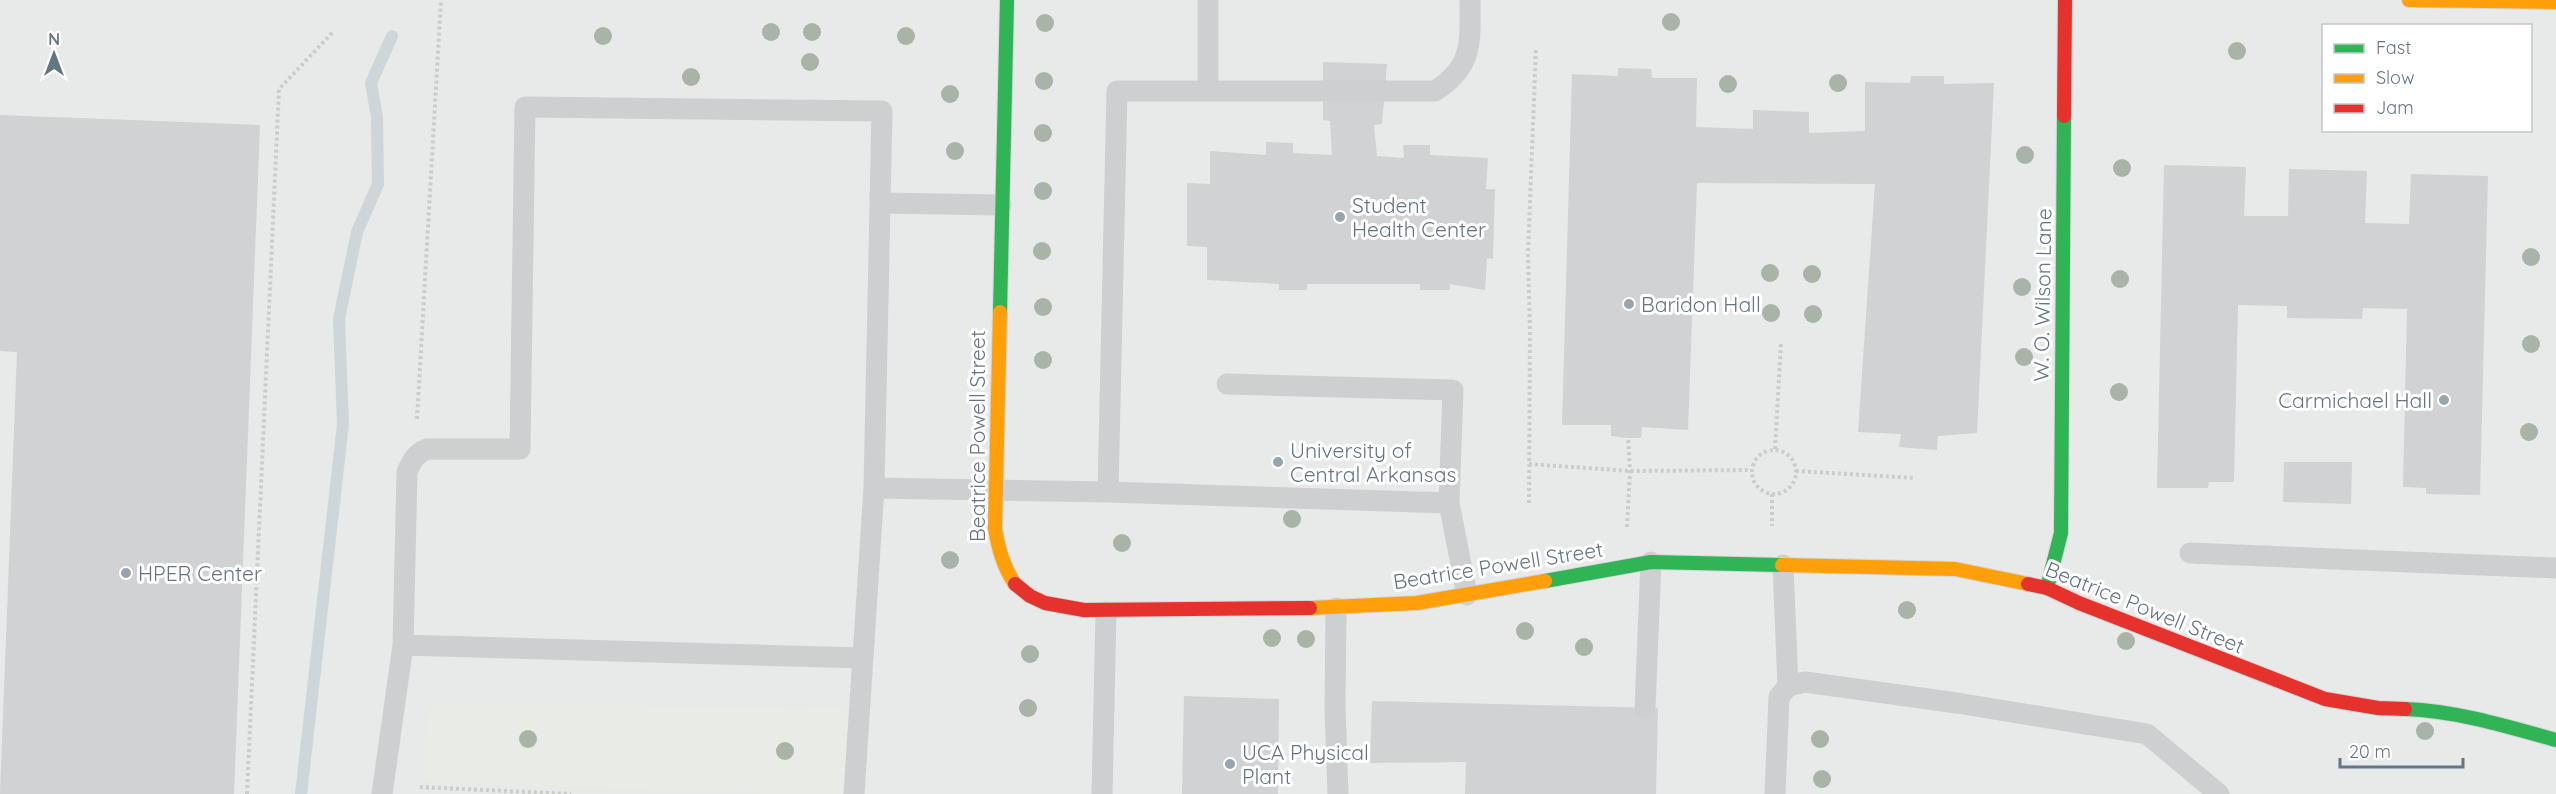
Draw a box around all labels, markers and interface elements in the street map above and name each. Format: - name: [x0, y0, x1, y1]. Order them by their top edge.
- north arrow: [24, 24, 84, 84]
- legend: [2322, 24, 2532, 132]
- text: N: [48, 29, 60, 49]
- text: Fast: [2376, 36, 2411, 59]
- text: Slow: [2376, 66, 2414, 89]
- text: Jam: [2376, 96, 2414, 119]
- place label: Student Health Center: [1352, 192, 1486, 242]
- street label: W. O. Wilson Lane: [2027, 208, 2057, 382]
- marker: Student Health Center: [1333, 210, 1347, 224]
- place label: Baridon Hall: [1641, 291, 1761, 317]
- marker: Baridon Hall: [1622, 297, 1636, 311]
- street label: Beatrice Powell Street: [964, 330, 990, 542]
- place label: Carmichael Hall: [2278, 387, 2432, 413]
- marker: Carmichael Hall: [2437, 393, 2451, 407]
- place label: University of Central Arkansas: [1290, 437, 1456, 487]
- marker: University of Central Arkansas: [1271, 455, 1285, 469]
- street label: Beatrice Powell Street: [1391, 536, 1605, 594]
- street label: Beatrice Powell Street: [2042, 555, 2248, 659]
- place label: HPER Center: [138, 560, 262, 586]
- marker: HPER Center: [119, 566, 133, 580]
- scale bar: [2340, 731, 2463, 769]
- place label: UCA Physical Plant: [1242, 739, 1369, 789]
- text: 20 m: [2349, 740, 2391, 763]
- marker: UCA Physical Plant: [1223, 757, 1237, 771]

